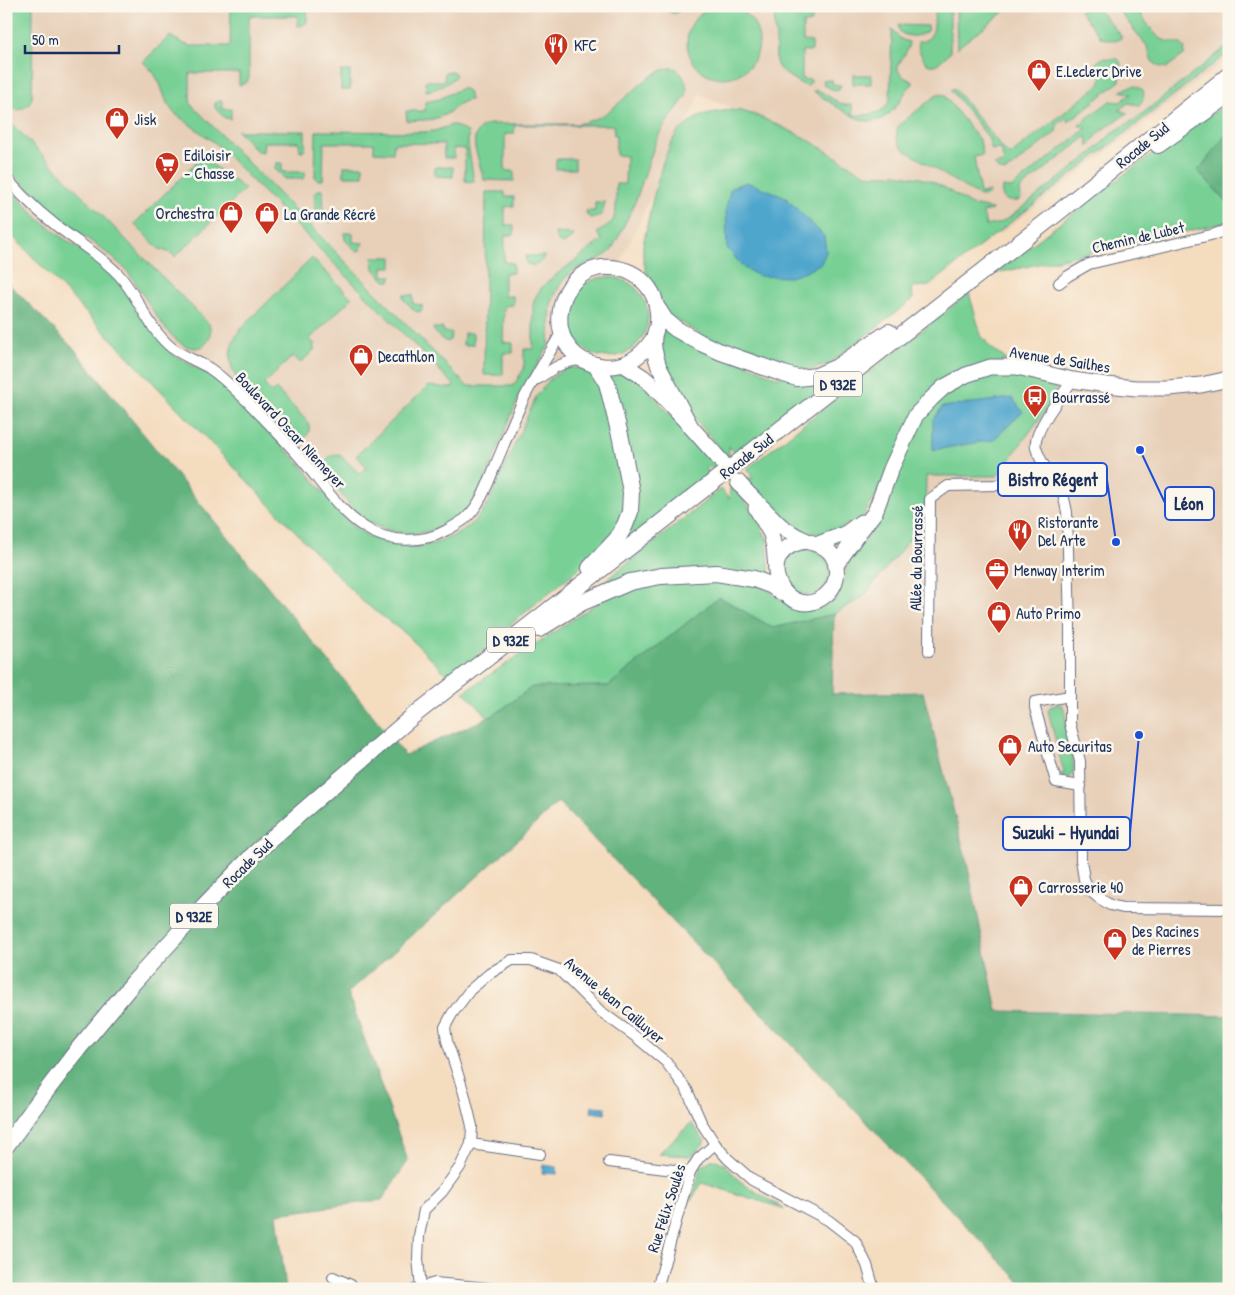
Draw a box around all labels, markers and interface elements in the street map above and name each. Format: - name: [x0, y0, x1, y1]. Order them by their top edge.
- scale bar: [25, 22, 119, 54]
- text: 50 m: [32, 29, 59, 50]
- restaurant icon: KFC: [543, 32, 569, 66]
- place label: KFC: [574, 34, 597, 56]
- shop icon: E.Leclerc Drive: [1026, 58, 1052, 92]
- place label: E.Leclerc Drive: [1056, 60, 1142, 82]
- shop icon: Jisk: [104, 106, 130, 140]
- place label: Jisk: [134, 108, 157, 130]
- street label: Rocade Sud: [1111, 117, 1173, 173]
- place label: Ediloisir - Chasse: [184, 144, 235, 184]
- supermarket icon: Ediloisir - Chasse: [154, 151, 180, 185]
- shop icon: Orchestra: [218, 200, 244, 234]
- shop icon: La Grande Récré: [254, 201, 280, 235]
- place label: Orchestra: [156, 202, 214, 224]
- place label: La Grande Récré: [284, 203, 377, 225]
- street label: Chemin de Lubet: [1090, 216, 1187, 258]
- street label: Avenue de Sailhes: [1008, 340, 1112, 378]
- shop icon: Decathlon: [348, 343, 374, 377]
- place label: Decathlon: [378, 345, 435, 367]
- street label: Boulevard Oscar Niemeyer: [231, 367, 351, 493]
- road number: D 932E: [814, 372, 862, 396]
- bus stop icon: Bourrassé: [1022, 384, 1048, 418]
- place label: Bourrassé: [1052, 386, 1111, 408]
- street label: Rocade Sud: [715, 428, 777, 484]
- callout: Bistro Régent: [998, 463, 1107, 496]
- text: Bistro Régent: [1008, 467, 1099, 493]
- callout: Léon: [1165, 487, 1214, 520]
- text: Léon: [1174, 491, 1204, 516]
- street label: Allée du Bourrassé: [904, 504, 928, 611]
- place label: Ristorante Del Arte: [1038, 511, 1099, 551]
- restaurant icon: Ristorante Del Arte: [1007, 518, 1033, 552]
- office icon: Menway Interim: [984, 557, 1010, 591]
- place label: Menway Interim: [1014, 559, 1105, 581]
- shop icon: Auto Primo: [986, 600, 1012, 634]
- place label: Auto Primo: [1016, 602, 1081, 624]
- road number: D 932E: [487, 628, 535, 652]
- shop icon: Auto Securitas: [997, 733, 1023, 767]
- place label: Auto Securitas: [1028, 735, 1112, 757]
- callout: Suzuki - Hyundai: [1003, 817, 1130, 850]
- text: Suzuki - Hyundai: [1013, 820, 1119, 846]
- street label: Rocade Sud: [217, 833, 277, 893]
- shop icon: Carrosserie 40: [1008, 874, 1034, 908]
- place label: Carrosserie 40: [1038, 876, 1123, 898]
- road number: D 932E: [170, 904, 218, 928]
- place label: Des Racines de Pierres: [1132, 920, 1199, 960]
- shop icon: Des Racines de Pierres: [1102, 927, 1128, 961]
- street label: Avenue Jean Cailluyer: [560, 951, 670, 1049]
- street label: Rue Félix Soulès: [641, 1161, 691, 1255]

